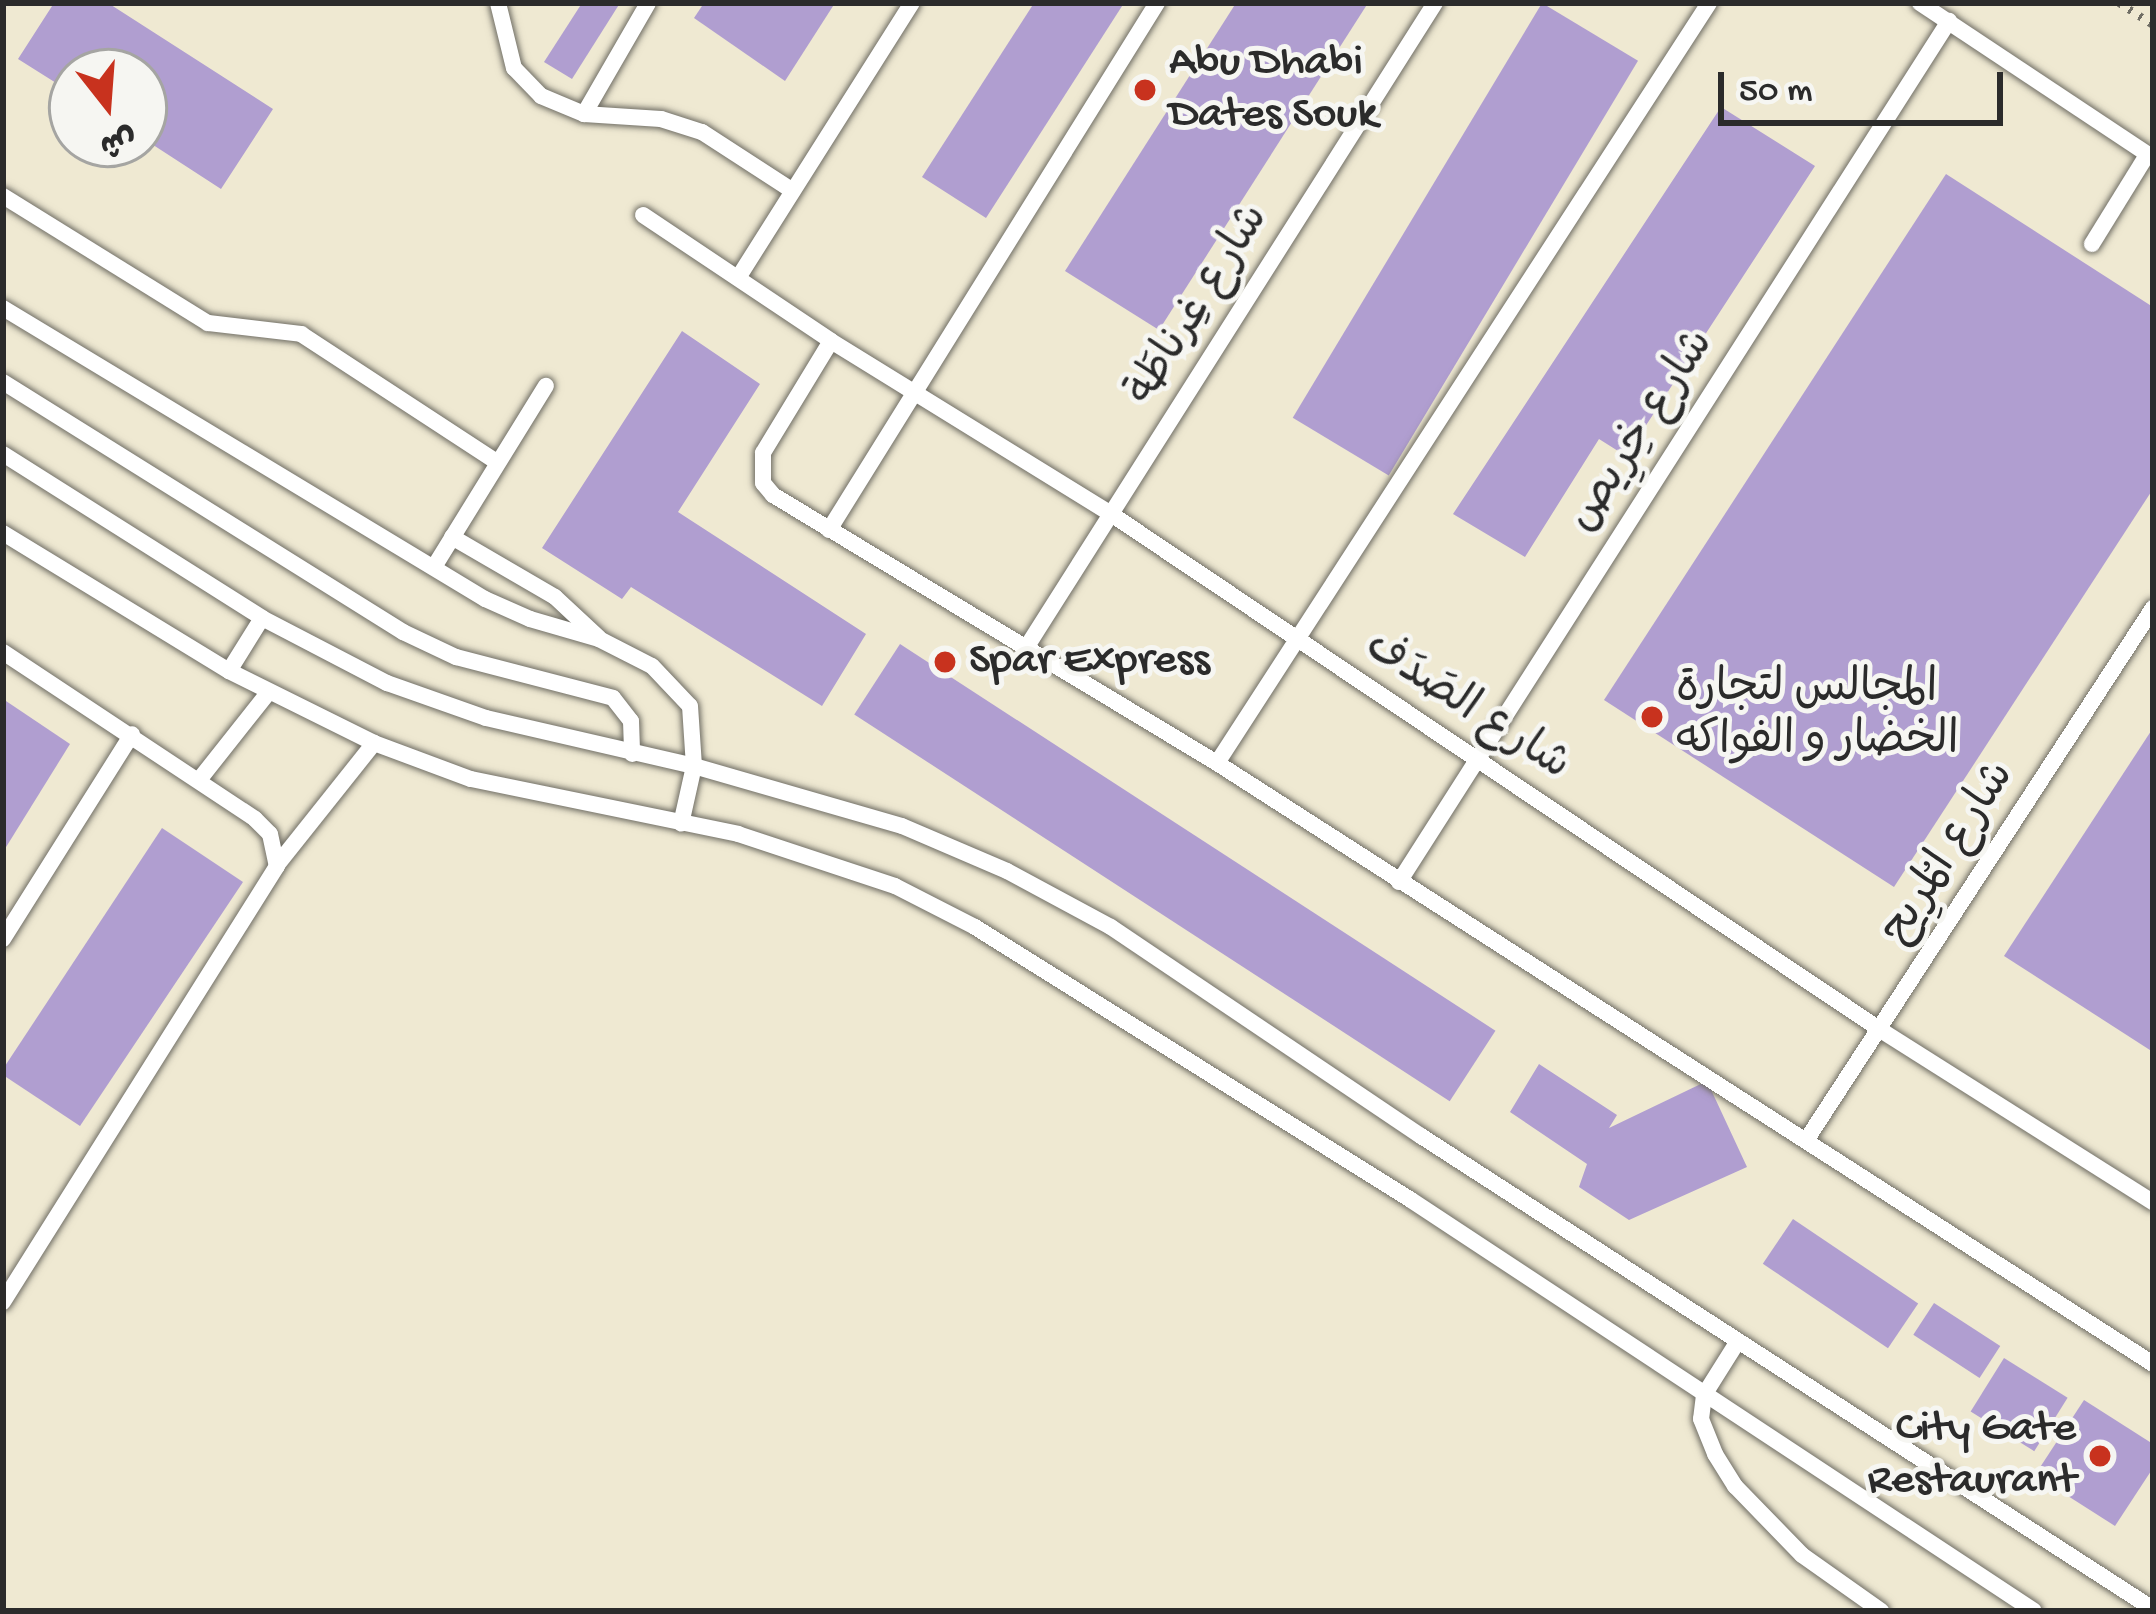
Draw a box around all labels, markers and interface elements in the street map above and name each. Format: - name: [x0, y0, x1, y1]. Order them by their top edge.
- place label: Abu Dhabi Dates Souk: [1169, 37, 1378, 143]
- north arrow: [48, 48, 168, 168]
- scale bar: [1724, 48, 2009, 122]
- text: 50 m: [1739, 71, 1812, 114]
- marker: Abu Dhabi Dates Souk: [1132, 77, 1158, 103]
- text: ش: [95, 116, 141, 163]
- street label: شارع غِرناطَة: [1117, 196, 1283, 416]
- street label: شارع خِرِيص: [1558, 321, 1728, 543]
- street label: شارع الصَدَف: [1353, 622, 1579, 794]
- place label: Spar Express: [969, 635, 1210, 689]
- marker: Spar Express: [932, 649, 958, 675]
- place label: المجالس لتجارة الخضار و الفواكه: [1676, 664, 1959, 770]
- marker: المجالس لتجارة الخضار و الفواكه: [1639, 704, 1665, 730]
- street label: شارع المُرِيح: [1871, 753, 2029, 955]
- place label: City Gate Restaurant: [1868, 1403, 2076, 1509]
- marker: City Gate Restaurant: [2087, 1443, 2113, 1469]

